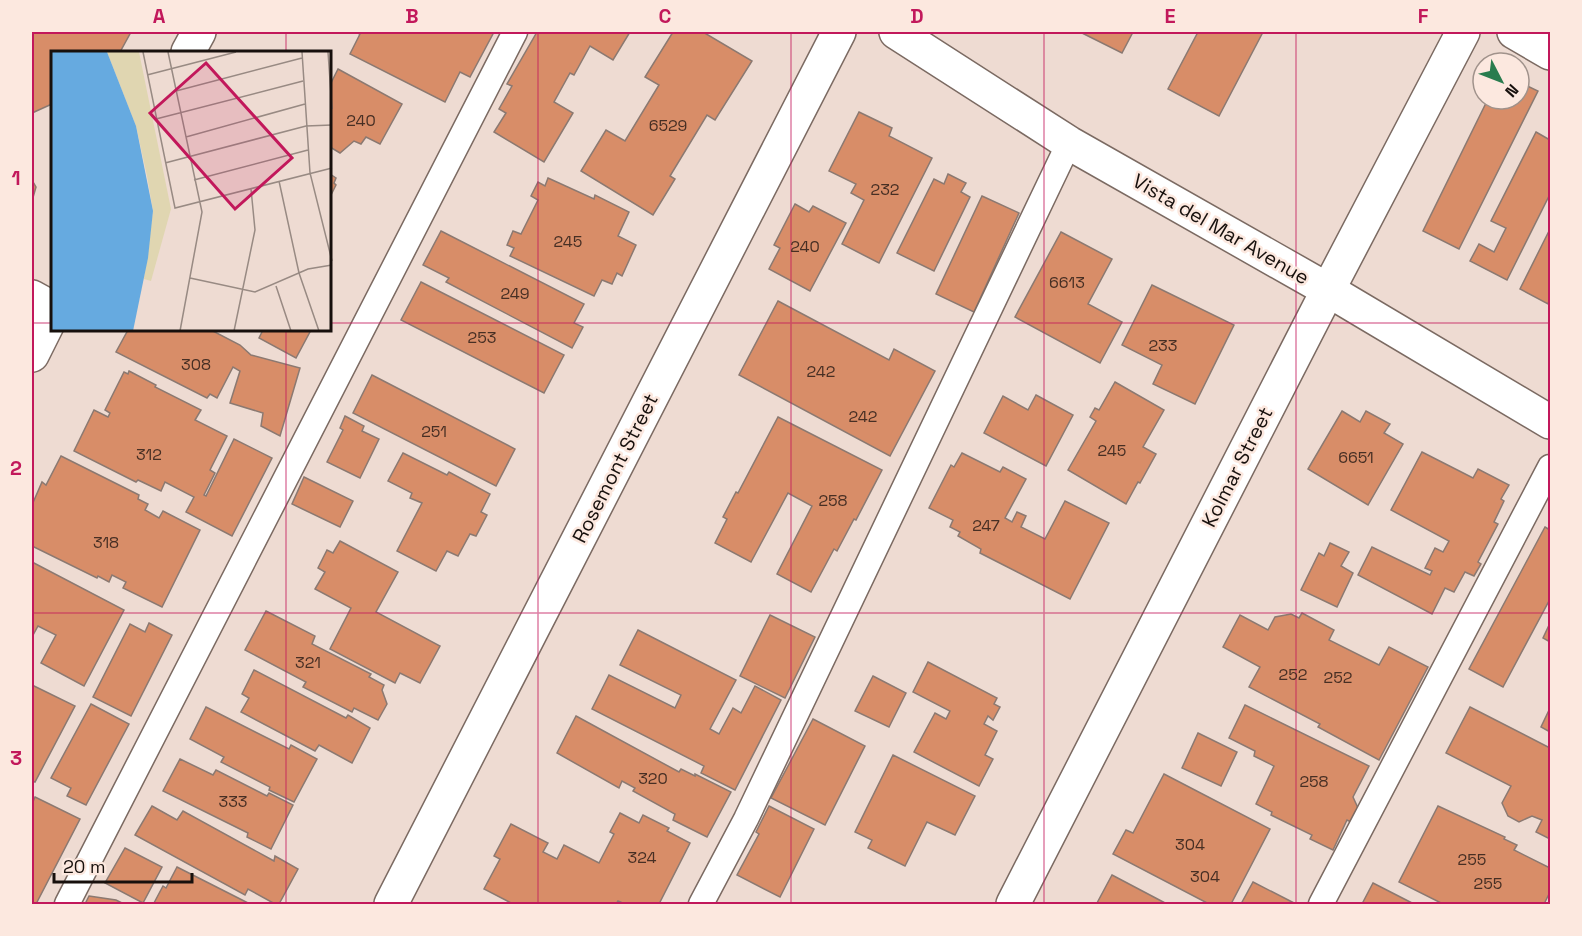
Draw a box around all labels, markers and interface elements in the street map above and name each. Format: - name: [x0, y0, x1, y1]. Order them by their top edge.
- text: A: [153, 3, 166, 29]
- text: B: [405, 3, 419, 29]
- text: C: [659, 3, 672, 29]
- text: D: [910, 3, 924, 29]
- text: E: [1164, 3, 1176, 29]
- text: F: [1418, 3, 1429, 29]
- inset map: [51, 51, 332, 332]
- north arrow: [1471, 51, 1531, 111]
- text: N: [1500, 80, 1523, 102]
- house number: 240: [346, 110, 376, 131]
- house number: 6529: [649, 115, 687, 136]
- text: 1: [11, 165, 21, 191]
- street label: Vista del Mar Avenue: [1128, 168, 1314, 290]
- house number: 232: [871, 179, 899, 200]
- house number: 245: [554, 231, 582, 252]
- house number: 240: [790, 236, 820, 257]
- house number: 6613: [1049, 272, 1085, 293]
- house number: 249: [501, 283, 529, 304]
- house number: 253: [468, 327, 496, 348]
- house number: 233: [1149, 335, 1177, 356]
- house number: 308: [181, 354, 211, 375]
- house number: 242: [807, 361, 835, 382]
- street label: Rosemont Street: [566, 389, 664, 547]
- street label: Kolmar Street: [1196, 402, 1278, 532]
- house number: 242: [849, 406, 877, 427]
- house number: 251: [421, 421, 447, 442]
- house number: 245: [1098, 440, 1126, 461]
- house number: 312: [136, 444, 162, 465]
- house number: 6651: [1338, 447, 1374, 468]
- text: 2: [10, 455, 22, 481]
- house number: 258: [818, 490, 848, 511]
- house number: 247: [972, 515, 1000, 536]
- house number: 318: [93, 532, 119, 553]
- house number: 321: [295, 652, 321, 673]
- house number: 252: [1279, 664, 1307, 685]
- house number: 252: [1324, 667, 1352, 688]
- text: 3: [10, 745, 22, 771]
- house number: 320: [638, 768, 668, 789]
- house number: 258: [1299, 771, 1329, 792]
- house number: 333: [219, 791, 248, 812]
- house number: 304: [1175, 834, 1205, 855]
- scale bar: [54, 846, 192, 884]
- house number: 324: [628, 847, 656, 868]
- house number: 255: [1458, 849, 1486, 870]
- text: 20 m: [63, 855, 106, 878]
- house number: 304: [1190, 866, 1220, 887]
- house number: 255: [1474, 873, 1502, 894]

